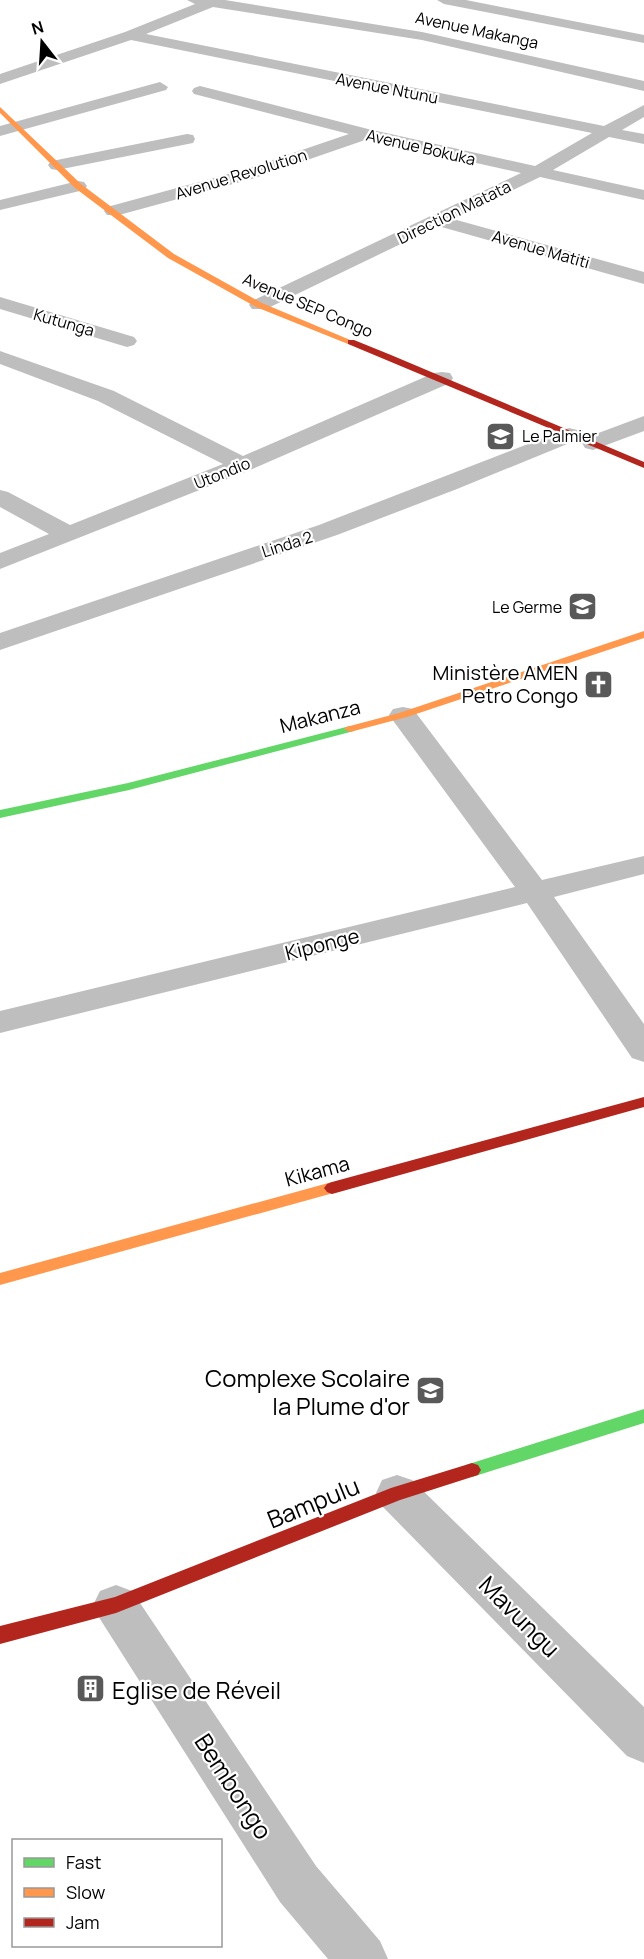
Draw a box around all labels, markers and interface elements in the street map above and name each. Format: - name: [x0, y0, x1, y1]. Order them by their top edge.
- street label: Avenue Makanga: [414, 6, 540, 54]
- north arrow: [12, 12, 72, 72]
- text: N: [29, 15, 46, 40]
- street label: Avenue Ntunu: [334, 67, 440, 109]
- street label: Avenue Bokuka: [364, 124, 478, 170]
- street label: Avenue Revolution: [172, 143, 310, 205]
- street label: Direction Matata: [394, 175, 514, 249]
- street label: Avenue Matiti: [490, 225, 592, 273]
- street label: Avenue SEP Congo: [240, 268, 376, 342]
- street label: Kutunga: [31, 303, 97, 341]
- school or university icon: Le Palmier: [485, 420, 517, 452]
- place label: Le Palmier: [522, 425, 597, 447]
- street label: Utondio: [191, 452, 253, 494]
- street label: Linda 2: [259, 525, 315, 563]
- school or university icon: Le Germe: [567, 591, 599, 623]
- place label: Le Germe: [492, 596, 562, 618]
- place label: Ministère AMEN Petro Congo: [433, 659, 578, 709]
- church icon: Ministère AMEN Petro Congo: [583, 668, 615, 700]
- street label: Makanza: [277, 693, 363, 739]
- street label: Kiponge: [282, 922, 362, 966]
- street label: Kikama: [282, 1149, 352, 1193]
- place label: Complexe Scolaire la Plume d'or: [205, 1361, 410, 1422]
- school or university icon: Complexe Scolaire la Plume d'or: [415, 1375, 447, 1407]
- street label: Bampulu: [262, 1469, 364, 1535]
- street label: Mavungu: [472, 1568, 568, 1664]
- building icon: Eglise de Réveil: [75, 1673, 107, 1705]
- place label: Eglise de Réveil: [112, 1673, 281, 1706]
- street label: Bembongo: [188, 1727, 280, 1845]
- legend: [12, 1839, 222, 1947]
- text: Fast: [66, 1850, 101, 1874]
- text: Slow: [66, 1880, 106, 1904]
- text: Jam: [66, 1910, 100, 1934]

